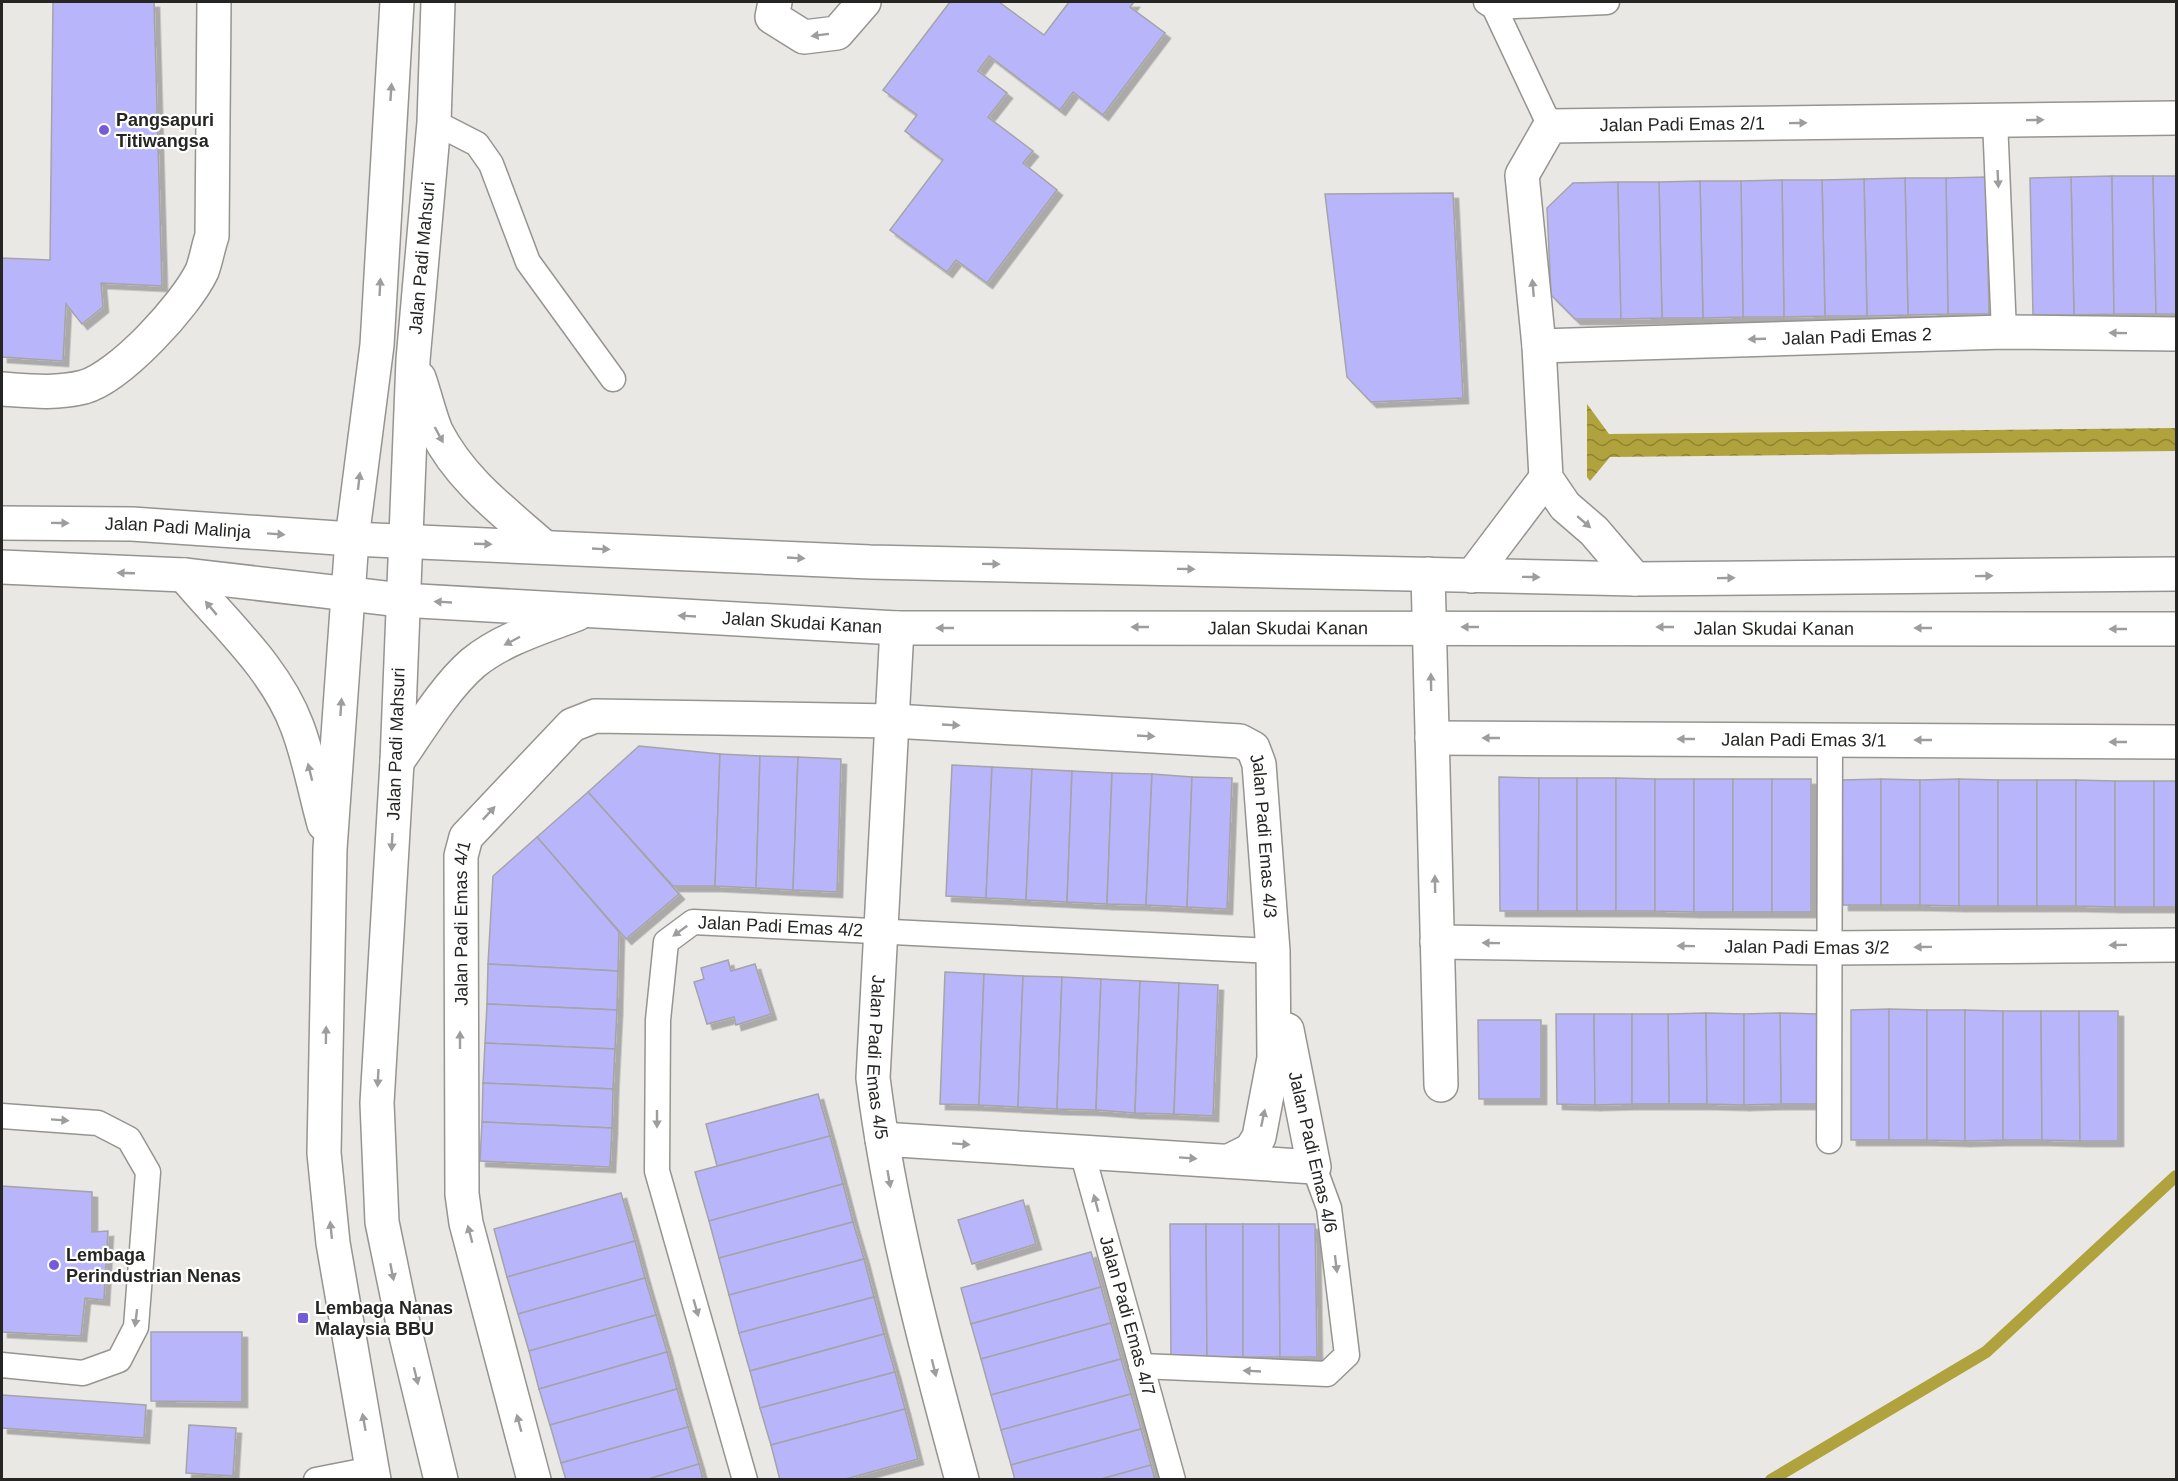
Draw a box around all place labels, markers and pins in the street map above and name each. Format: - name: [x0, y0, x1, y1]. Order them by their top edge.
- place label: Pangsapuri Titiwangsa: [116, 110, 214, 151]
- marker: Pangsapuri Titiwangsa: [97, 123, 111, 137]
- place label: Lembaga Perindustrian Nenas: [66, 1245, 241, 1286]
- marker: Lembaga Perindustrian Nenas: [47, 1258, 61, 1272]
- place label: Lembaga Nanas Malaysia BBU: [315, 1298, 453, 1339]
- marker: Lembaga Nanas Malaysia BBU: [296, 1311, 310, 1325]

